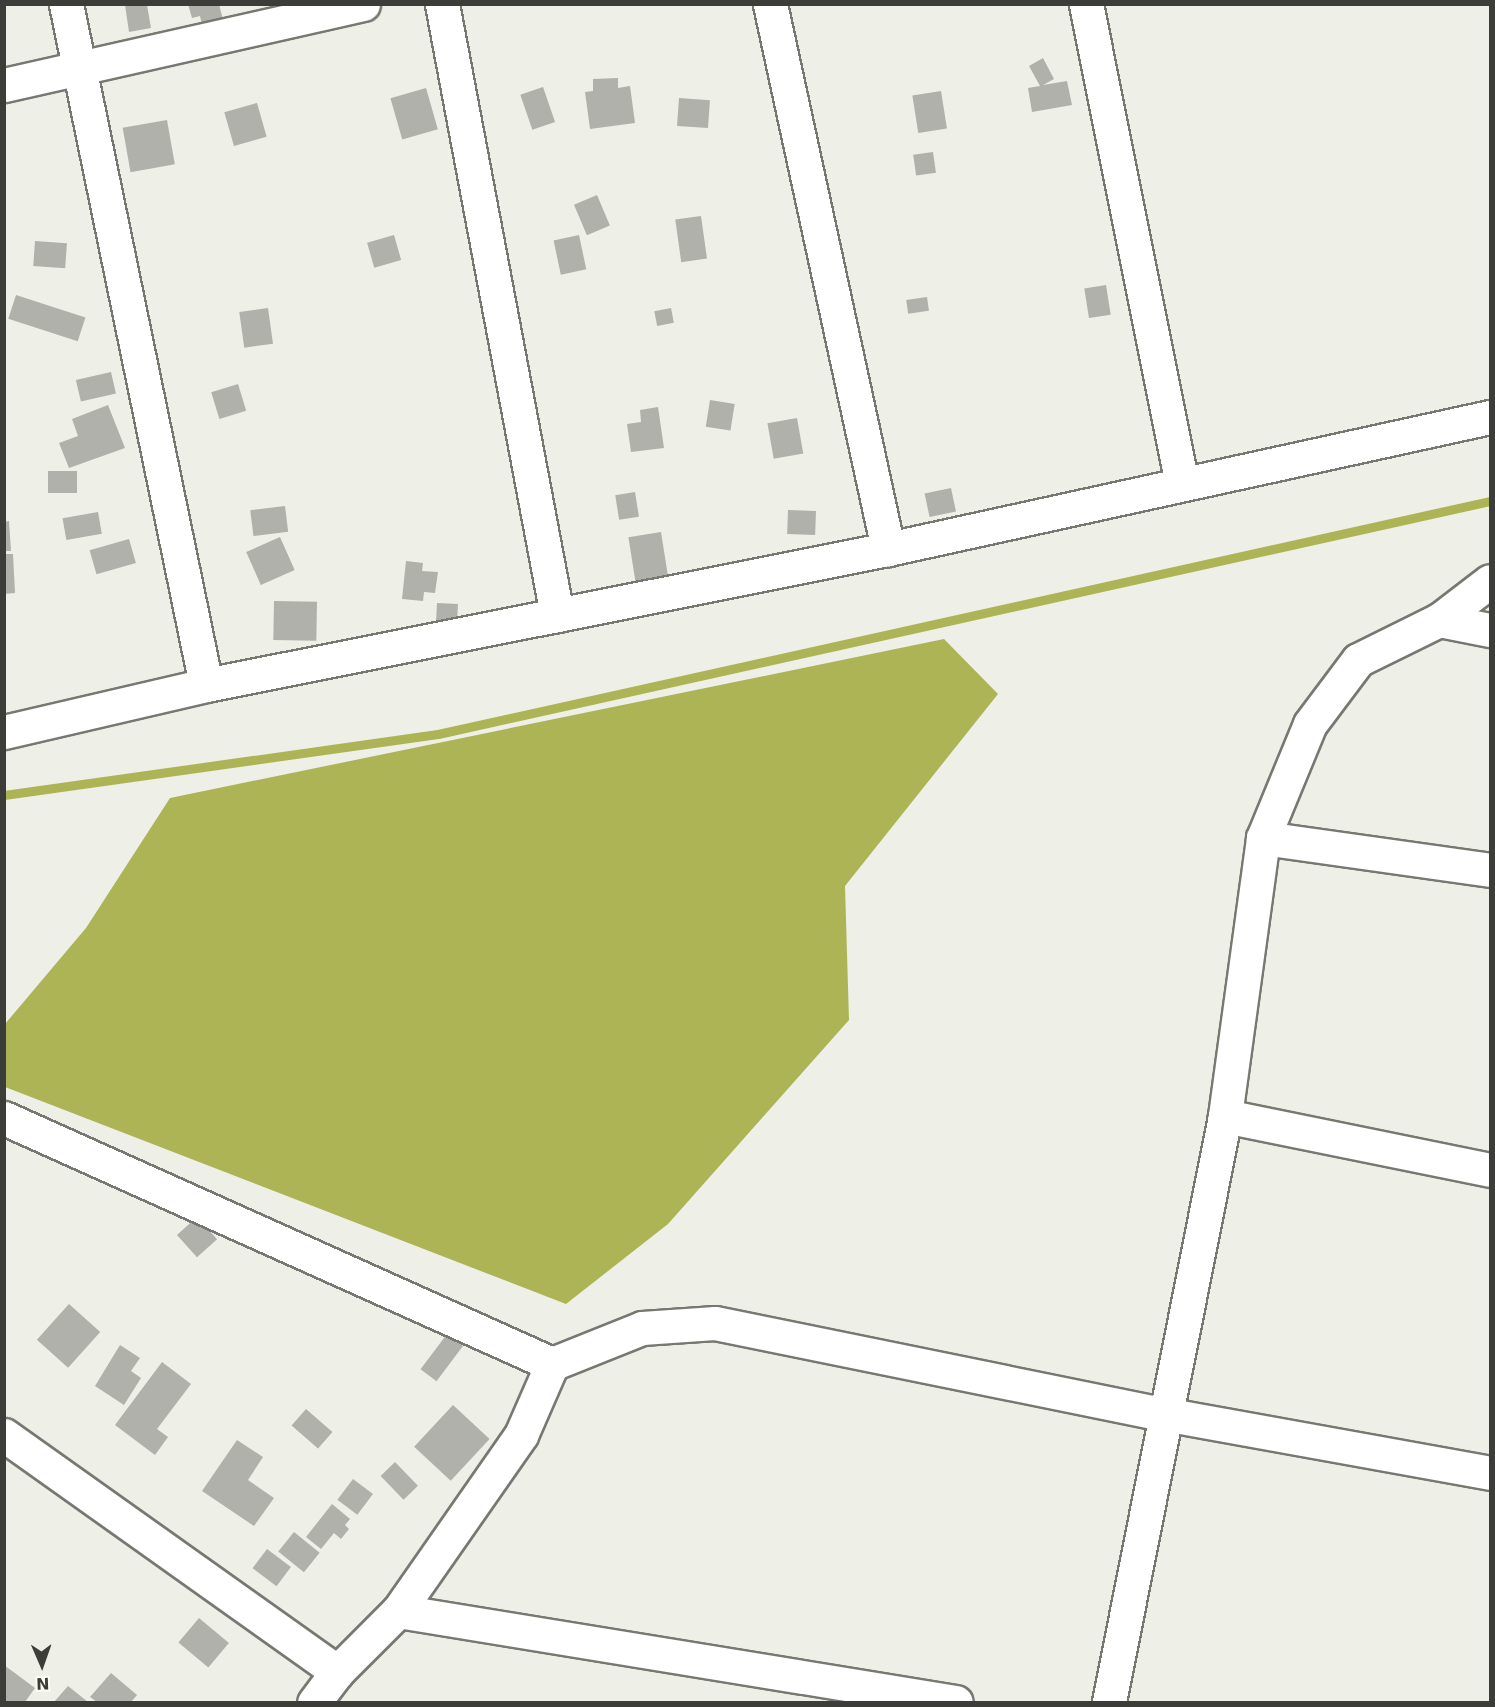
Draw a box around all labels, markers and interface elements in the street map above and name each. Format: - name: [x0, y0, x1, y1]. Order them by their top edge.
- north arrow: [12, 1635, 72, 1695]
- text: N: [36, 1674, 50, 1693]

